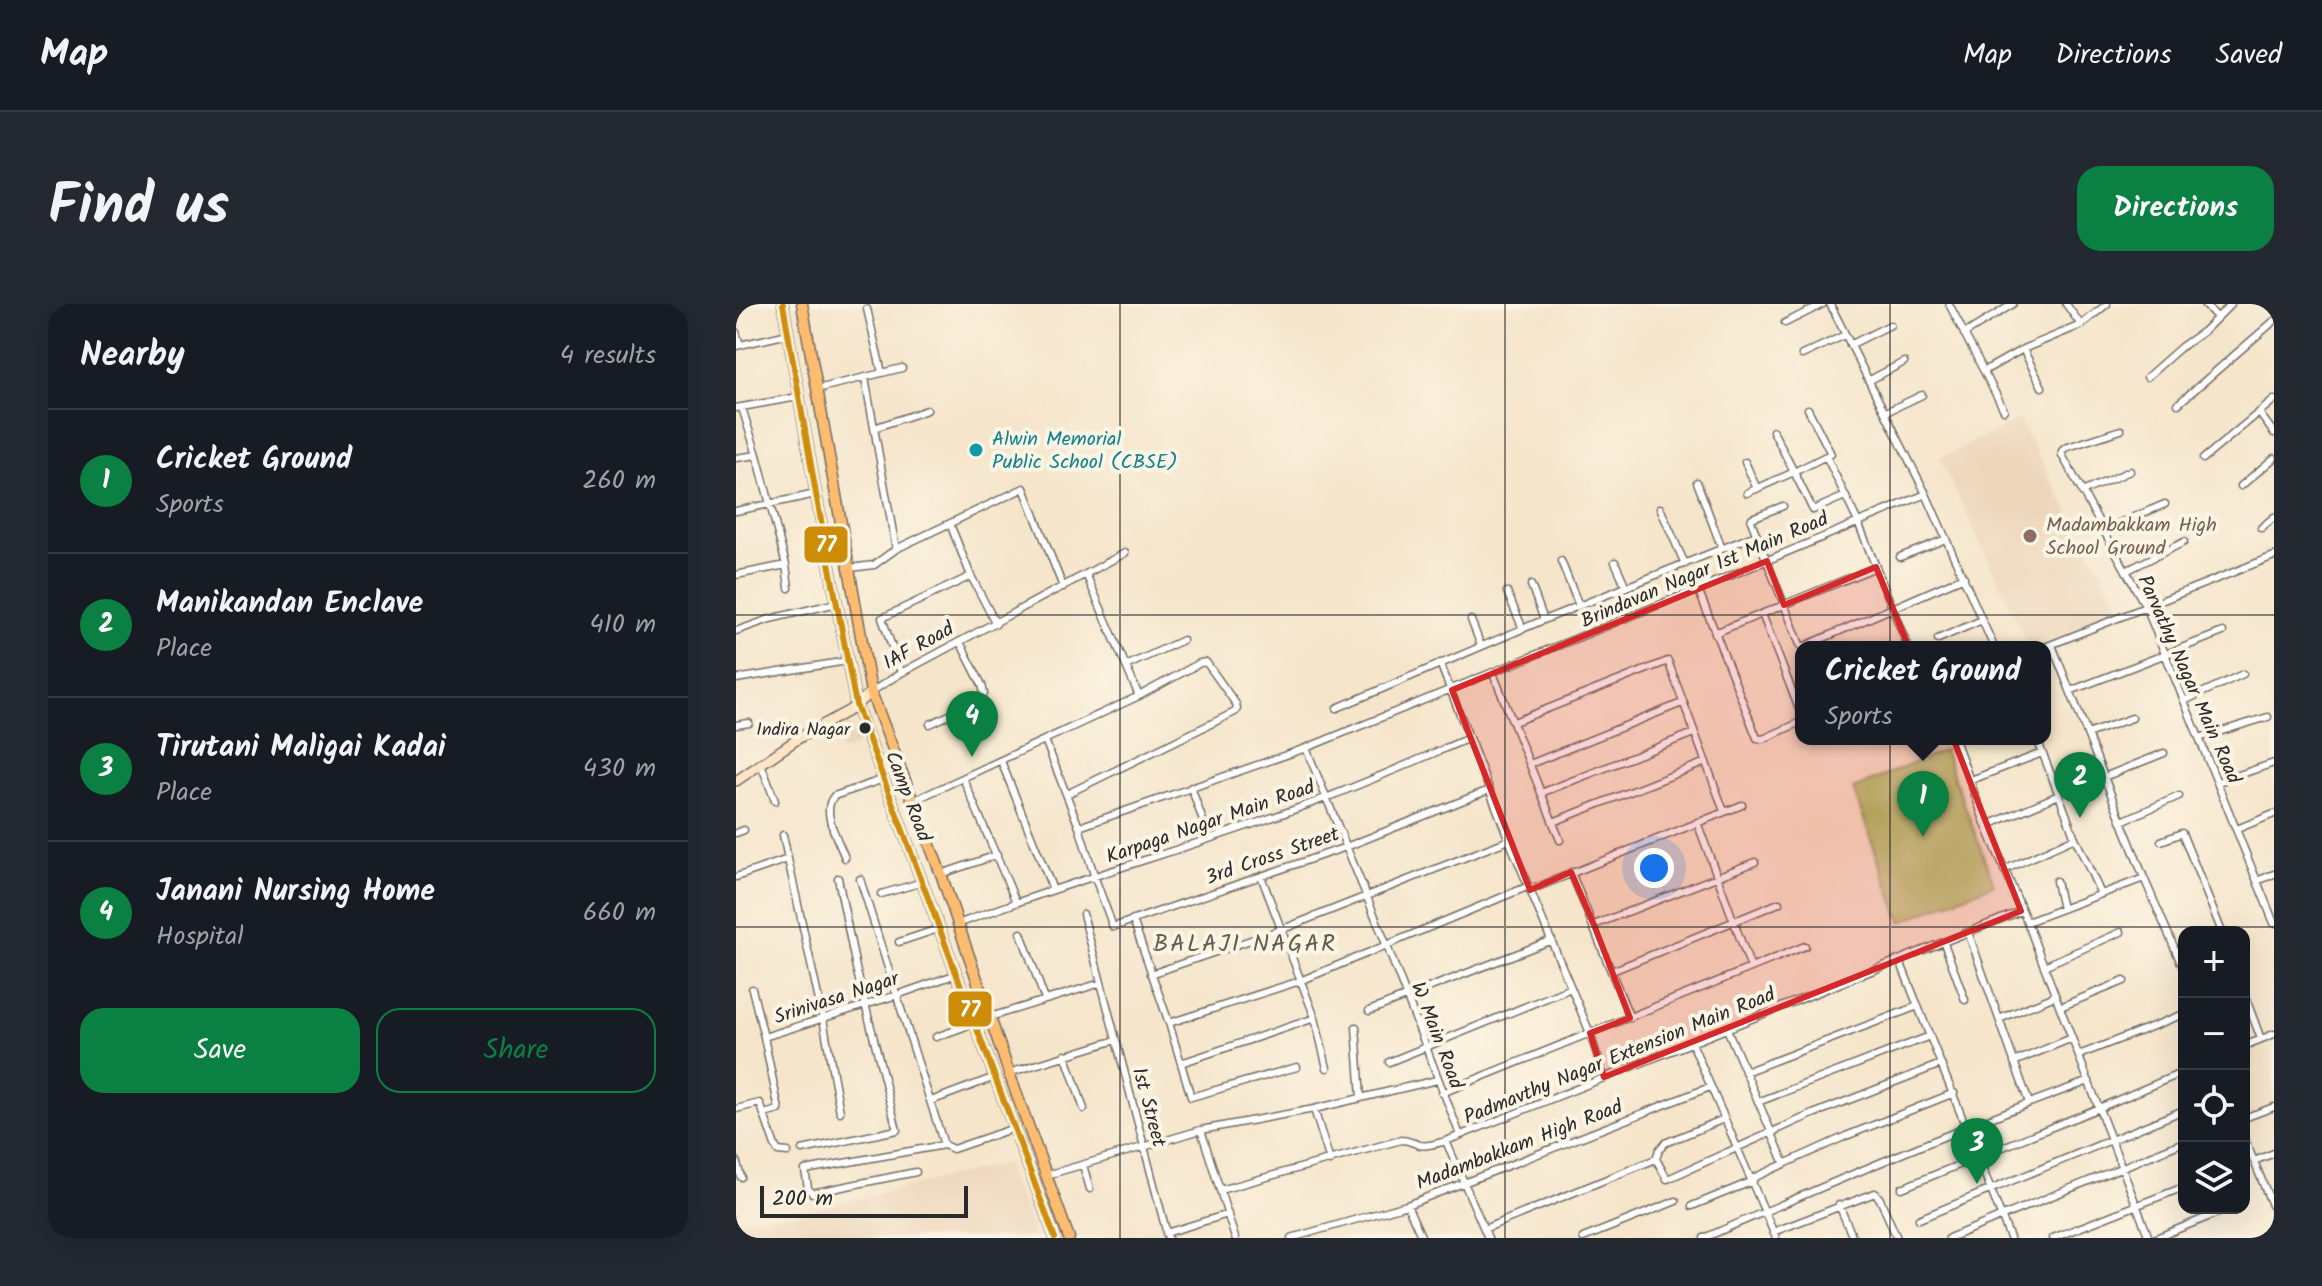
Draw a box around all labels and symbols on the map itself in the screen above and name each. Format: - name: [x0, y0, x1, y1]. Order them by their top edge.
- place label: Alwin Memorial Public School (CBSE): [992, 424, 1178, 479]
- marker: Alwin Memorial Public School (CBSE): [967, 441, 985, 459]
- street label: Brindavan Nagar 1st Main Road: [1576, 504, 1835, 638]
- place label: Madambakkam High School Ground: [2046, 510, 2217, 565]
- line badge: 77: [803, 525, 849, 564]
- marker: Madambakkam High School Ground: [2021, 527, 2039, 545]
- text: 77: [816, 529, 837, 564]
- street label: Parvathy Nagar Main Road: [2128, 570, 2249, 790]
- street label: IAF Road: [878, 614, 961, 679]
- pin: 4: [946, 691, 998, 757]
- place label: Indira Nagar: [756, 716, 851, 745]
- marker: Indira Nagar: [857, 720, 873, 736]
- street label: Camp Road: [875, 747, 939, 848]
- pin: 2: [2054, 752, 2106, 818]
- pin: 1: [1897, 771, 1949, 837]
- street label: Karpaga Nagar Main Road: [1102, 772, 1320, 874]
- street label: 3rd Cross Street: [1201, 819, 1344, 895]
- your location: [1634, 848, 1674, 888]
- district label: BALAJI NAGAR: [1153, 925, 1337, 964]
- street label: Srinivasa Nagar: [770, 963, 904, 1034]
- street label: W Main Road: [1401, 978, 1472, 1095]
- street label: Padmavthy Nagar Extension Main Road: [1459, 979, 1781, 1134]
- line badge: 77: [947, 990, 993, 1028]
- text: 77: [960, 994, 981, 1029]
- street label: 1st Street: [1122, 1064, 1174, 1151]
- street label: Madambakkam High Road: [1412, 1091, 1629, 1200]
- pin: 3: [1951, 1118, 2003, 1184]
- scale bar: [760, 1182, 968, 1218]

